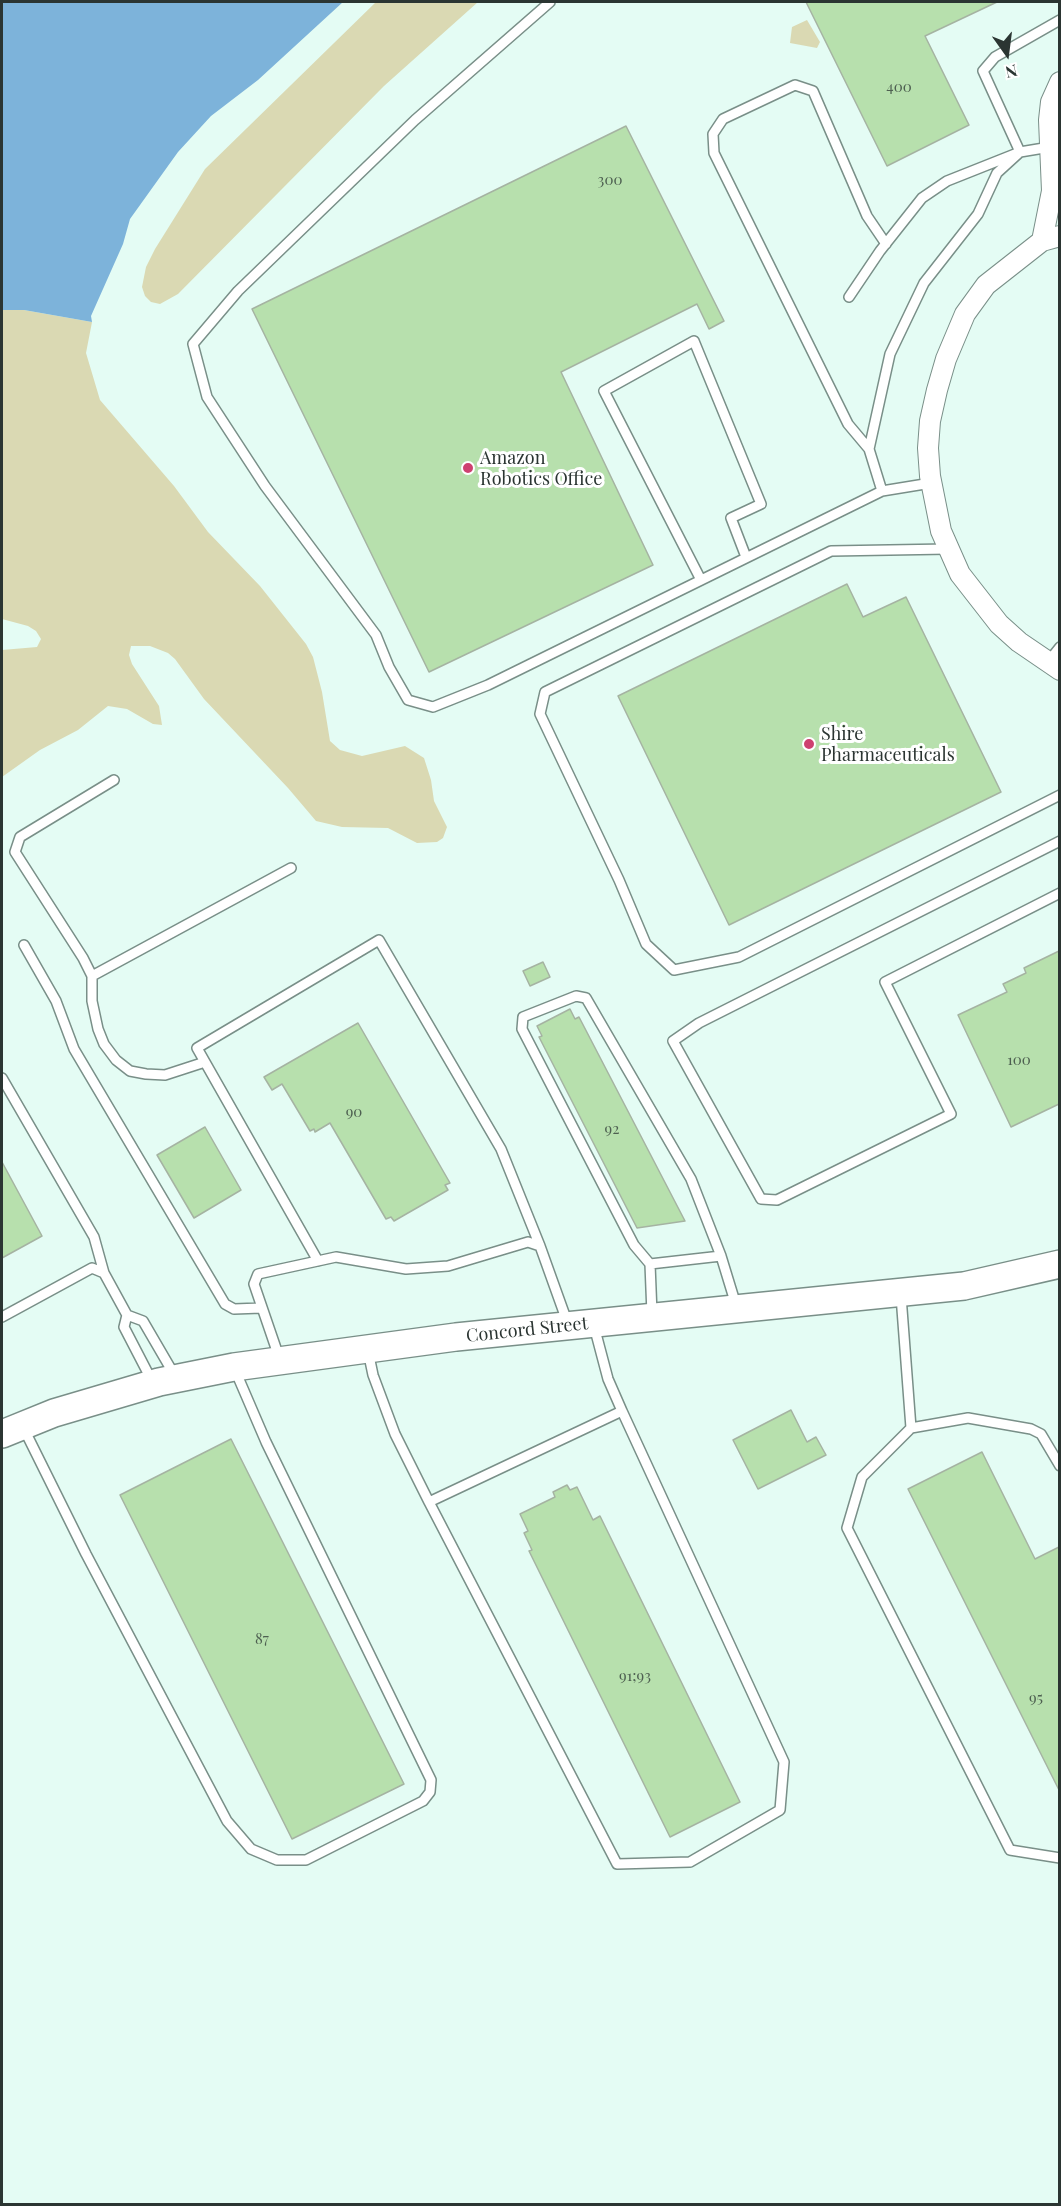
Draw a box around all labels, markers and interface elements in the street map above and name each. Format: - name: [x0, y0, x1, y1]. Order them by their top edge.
- north arrow: [977, 24, 1037, 84]
- text: N: [1003, 60, 1020, 84]
- house number: 400: [886, 78, 912, 96]
- house number: 300: [598, 171, 622, 189]
- place label: Amazon Robotics Office: [480, 447, 602, 490]
- marker: Amazon Robotics Office: [461, 461, 475, 475]
- place label: Shire Pharmaceuticals: [821, 723, 955, 766]
- marker: Shire Pharmaceuticals: [802, 737, 816, 751]
- house number: 100: [1007, 1051, 1031, 1069]
- house number: 90: [346, 1103, 362, 1121]
- house number: 92: [605, 1120, 619, 1138]
- street label: Concord Street: [465, 1313, 589, 1347]
- house number: 87: [255, 1630, 269, 1648]
- house number: 91;93: [619, 1667, 651, 1685]
- house number: 95: [1029, 1689, 1043, 1707]

